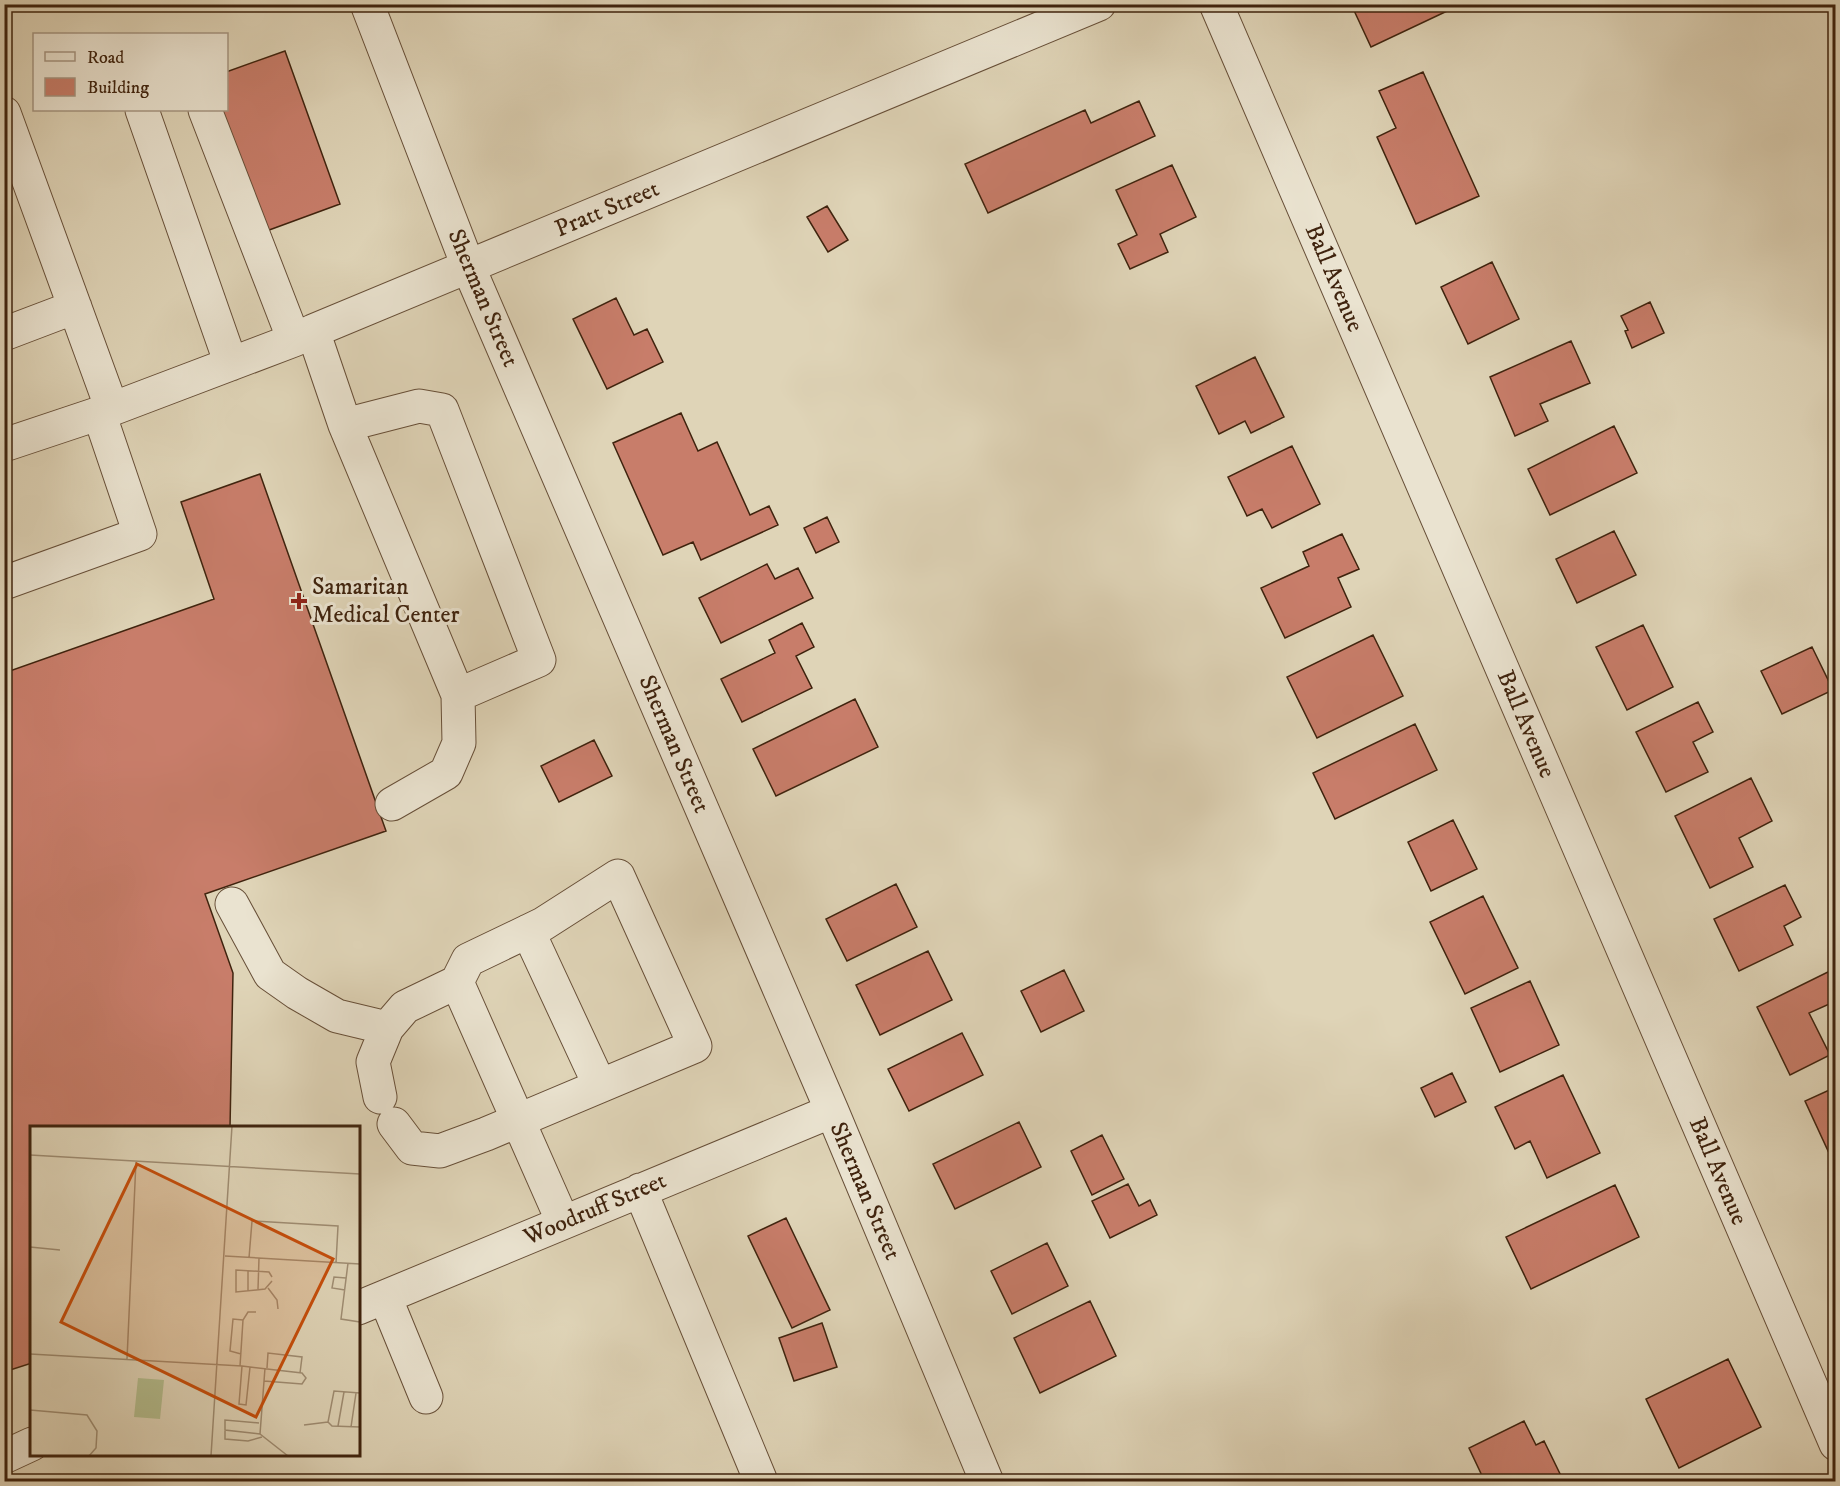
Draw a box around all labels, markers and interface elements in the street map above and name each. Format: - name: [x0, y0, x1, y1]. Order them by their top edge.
- legend: [33, 33, 228, 111]
- text: Road: [87, 47, 124, 69]
- text: Building: [87, 77, 149, 99]
- street label: Pratt Street: [550, 174, 664, 244]
- street label: Ball Avenue: [1298, 220, 1370, 336]
- street label: Sherman Street: [441, 225, 526, 372]
- place label: Samaritan Medical Center: [312, 572, 460, 630]
- marker: Samaritan Medical Center: [290, 592, 308, 610]
- street label: Ball Avenue: [1490, 666, 1562, 782]
- street label: Sherman Street: [632, 671, 717, 818]
- street label: Ball Avenue: [1682, 1113, 1754, 1229]
- street label: Sherman Street: [823, 1118, 908, 1265]
- inset map: [30, 1126, 360, 1456]
- street label: Woodruff Street: [518, 1165, 671, 1253]

